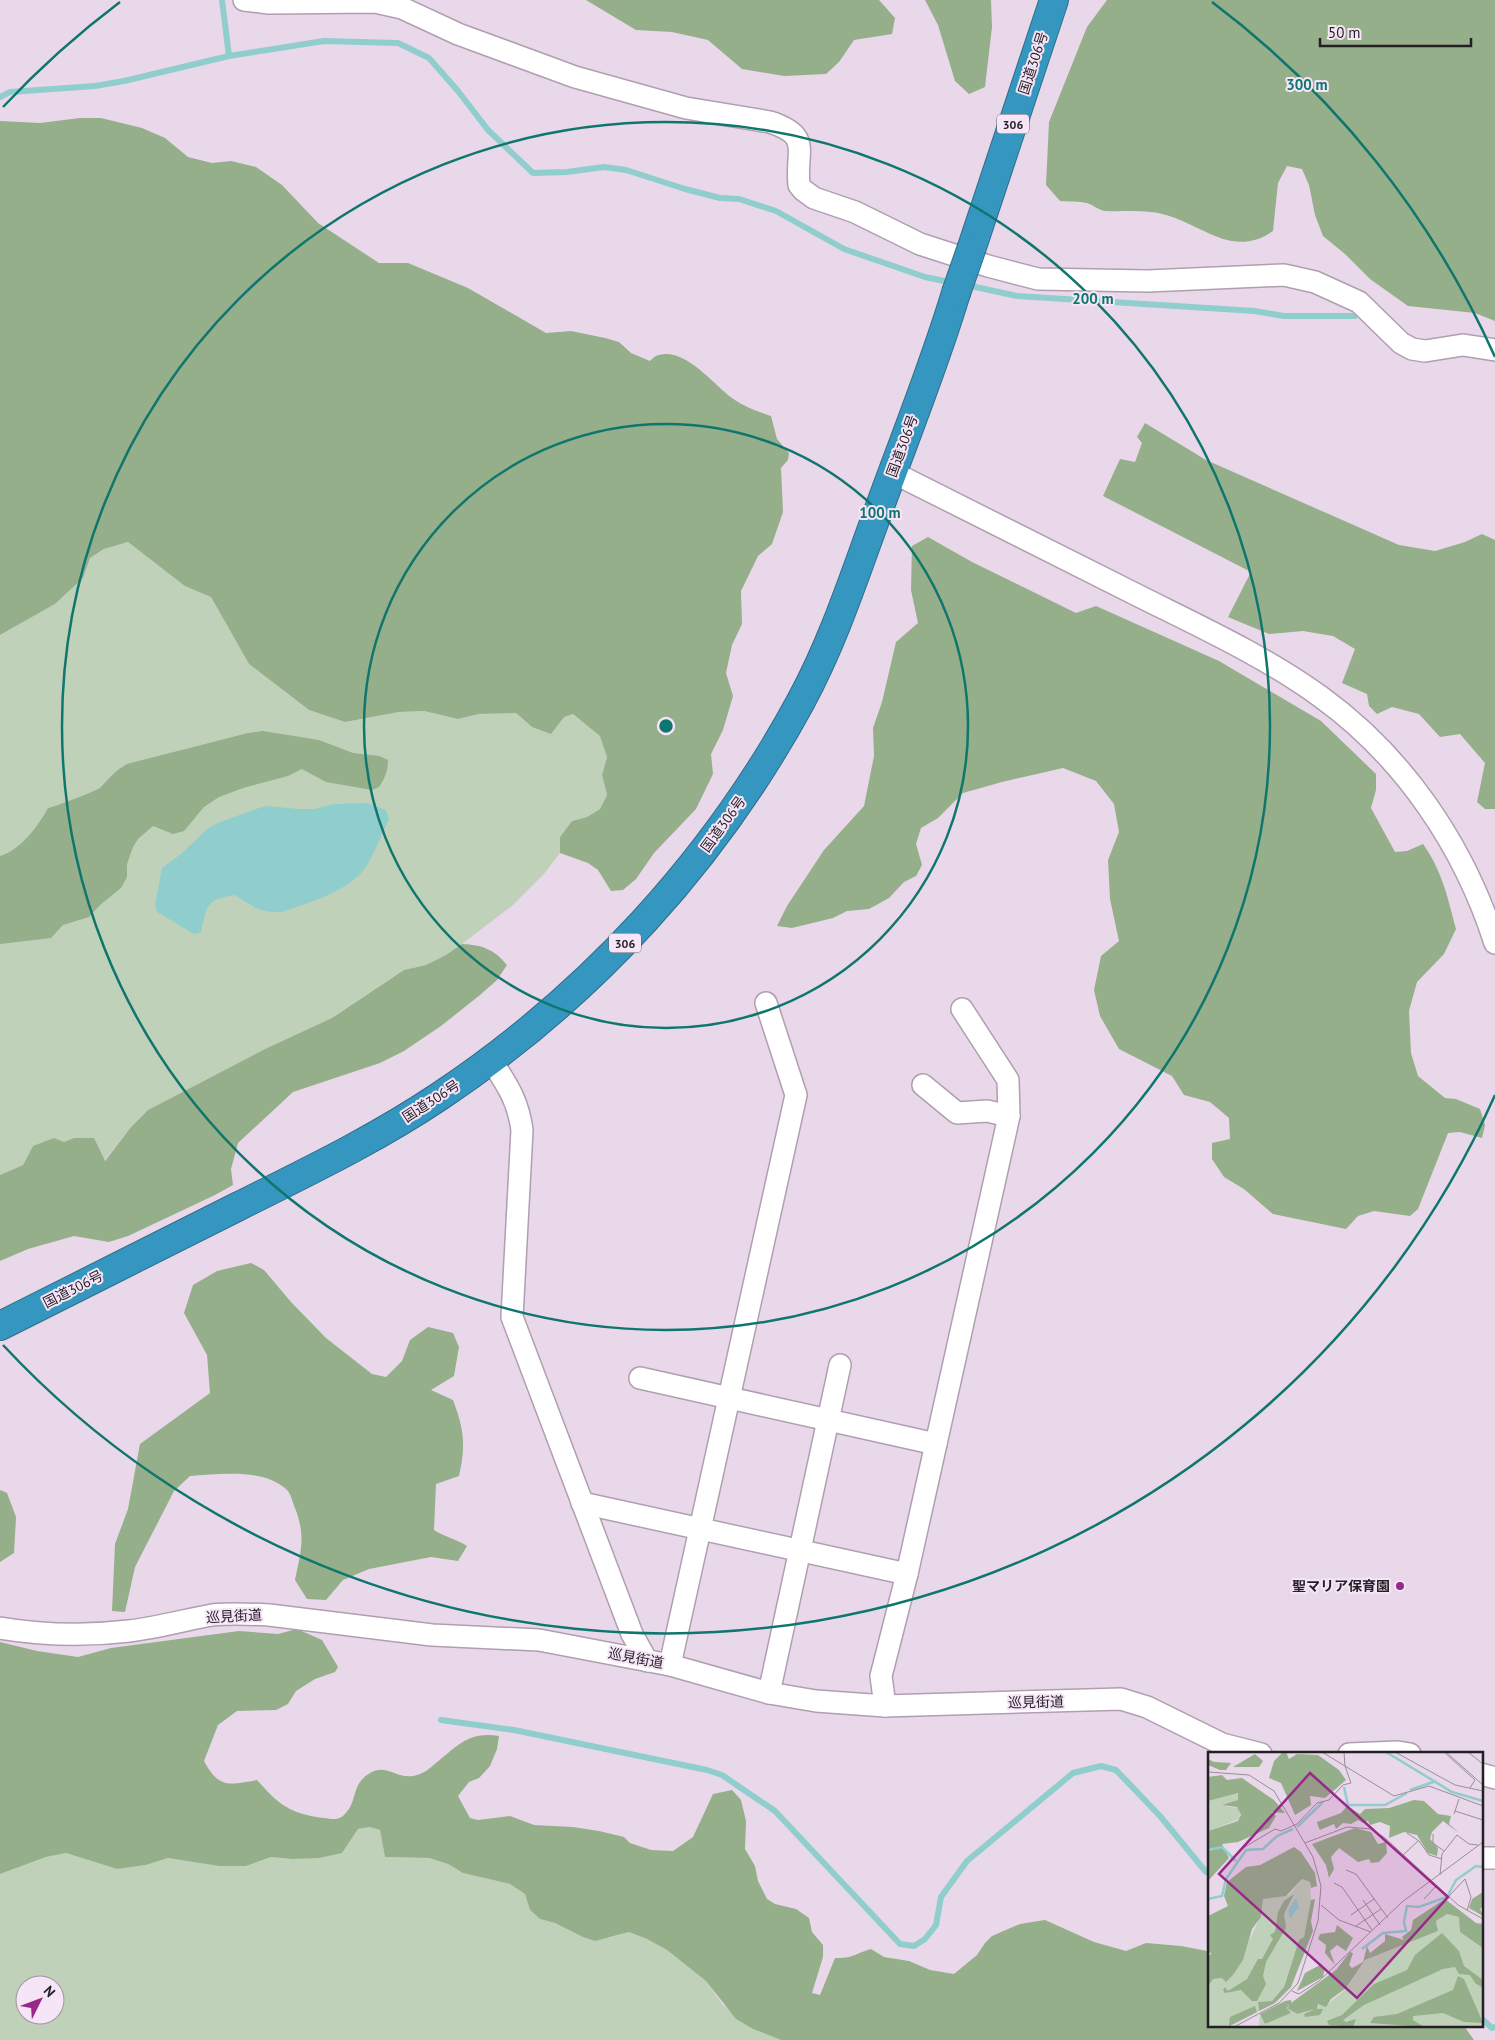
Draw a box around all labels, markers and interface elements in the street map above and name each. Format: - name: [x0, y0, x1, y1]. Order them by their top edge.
- scale bar: [1320, 15, 1471, 47]
- text: 50 m: [1328, 23, 1361, 42]
- street label: 国道306号: [1014, 29, 1052, 97]
- text: 300 m: [1286, 75, 1328, 94]
- road number: 306: [997, 115, 1029, 134]
- text: 200 m: [1072, 289, 1114, 308]
- street label: 国道306号: [882, 412, 922, 480]
- text: 100 m: [859, 503, 901, 522]
- centre of rings: [657, 717, 675, 735]
- street label: 国道306号: [697, 792, 749, 856]
- road number: 306: [609, 934, 641, 952]
- street label: 国道306号: [399, 1076, 463, 1126]
- street label: 国道306号: [40, 1266, 106, 1312]
- place label: 聖マリア保育園: [1292, 1577, 1390, 1595]
- marker: 聖マリア保育園: [1394, 1580, 1406, 1592]
- street label: 巡見街道: [206, 1606, 262, 1626]
- street label: 巡見街道: [607, 1644, 665, 1672]
- street label: 巡見街道: [1008, 1693, 1064, 1711]
- inset map: [1208, 1752, 1482, 2028]
- north arrow: [15, 1975, 65, 2025]
- text: N: [40, 1982, 59, 2001]

